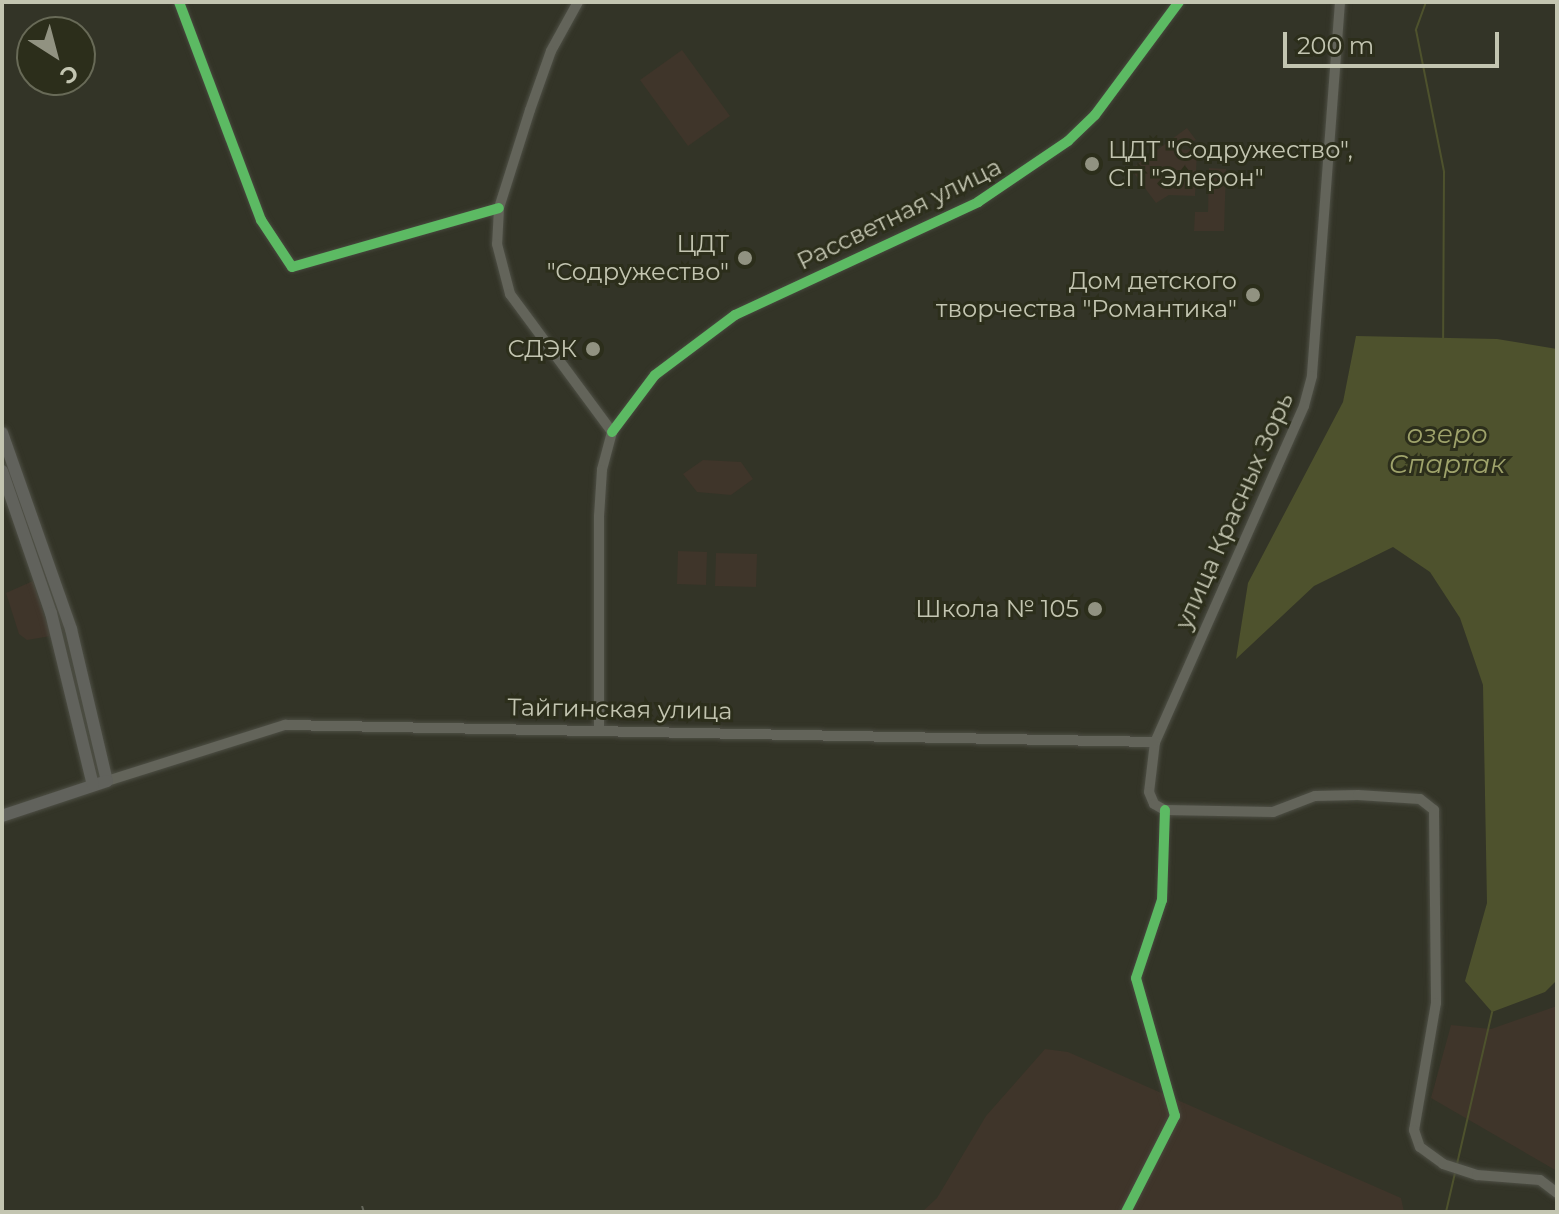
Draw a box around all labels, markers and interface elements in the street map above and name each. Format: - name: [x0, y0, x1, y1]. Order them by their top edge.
- north arrow: [16, 16, 96, 96]
- scale bar: [1287, 16, 1503, 66]
- text: 200 m: [1297, 31, 1374, 60]
- text: С: [55, 59, 84, 90]
- place label: ЦДТ "Содружество", СП "Элерон": [1108, 136, 1353, 192]
- street label: Рассветная улица: [792, 152, 1006, 276]
- marker: ЦДТ "Содружество", СП "Элерон": [1083, 155, 1101, 173]
- place label: ЦДТ "Содружество": [547, 230, 729, 286]
- marker: ЦДТ "Содружество": [736, 249, 754, 267]
- place label: Дом детского творчества "Романтика": [936, 267, 1237, 323]
- marker: Дом детского творчества "Романтика": [1244, 286, 1262, 304]
- place label: СДЭК: [507, 335, 577, 363]
- marker: СДЭК: [584, 340, 602, 358]
- street label: улица Красных Зорь: [1169, 388, 1299, 634]
- water label: озеро Спартак: [1389, 419, 1505, 480]
- place label: Школа № 105: [915, 595, 1079, 623]
- marker: Школа № 105: [1086, 600, 1104, 618]
- street label: Тайгинская улица: [507, 693, 733, 725]

